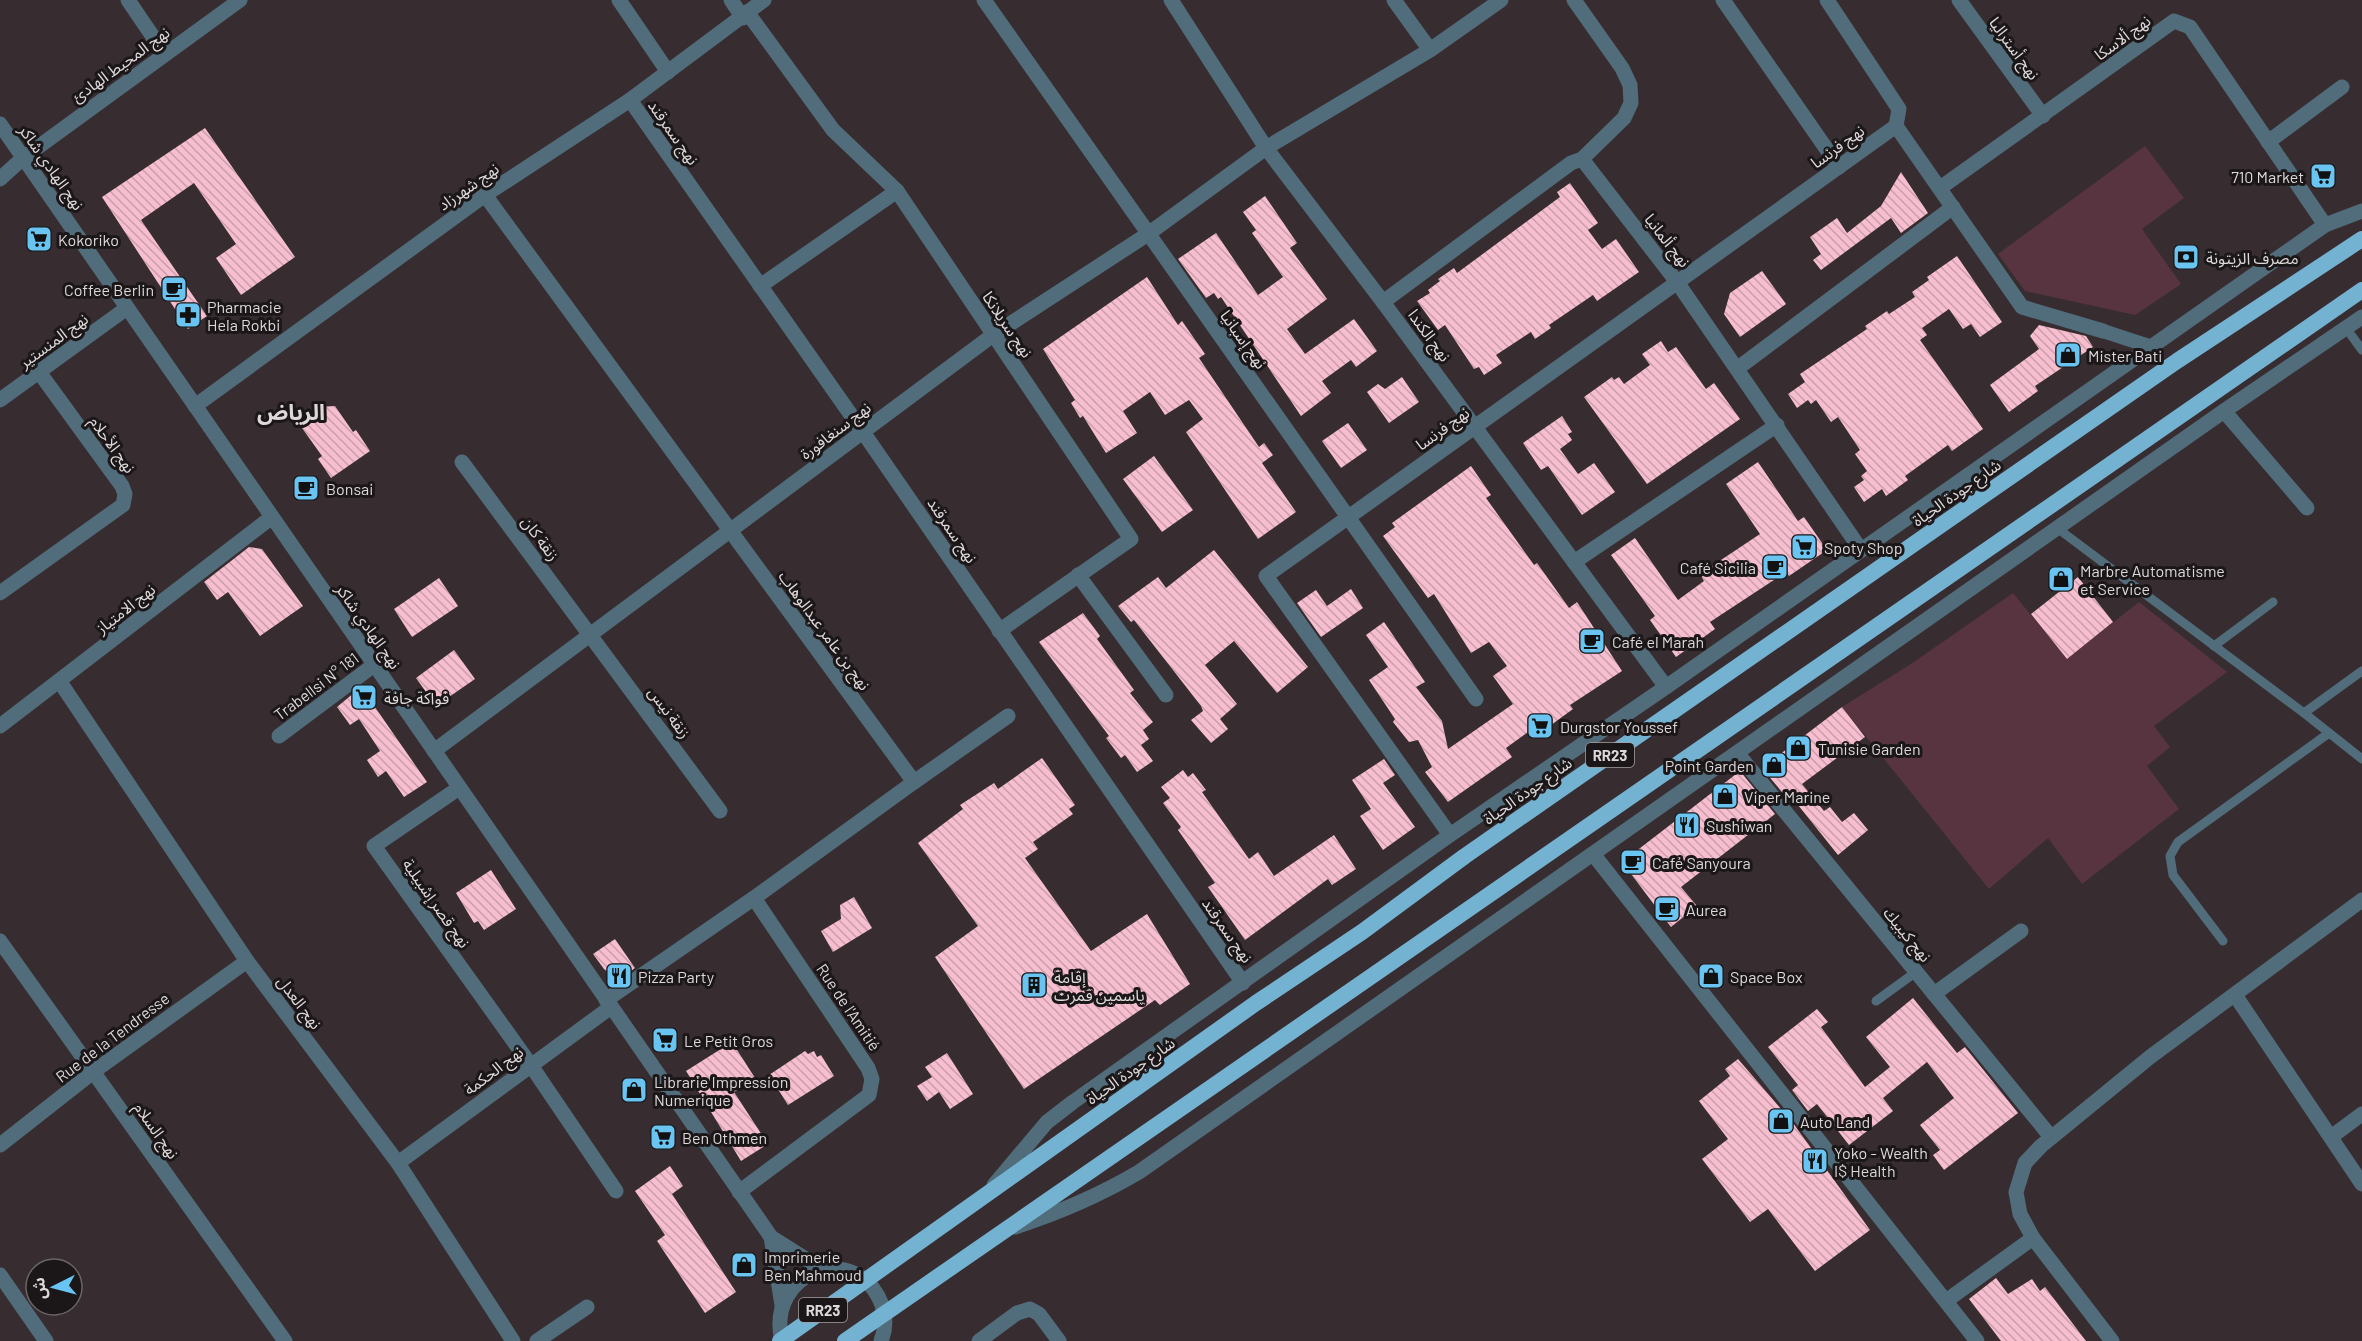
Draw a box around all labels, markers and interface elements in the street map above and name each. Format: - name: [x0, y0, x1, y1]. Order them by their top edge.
- street label: نهج ألاسكا: [2090, 10, 2156, 67]
- street label: نهج أستراليا: [1983, 13, 2044, 85]
- street label: نهج المحيط الهادئ: [67, 22, 175, 109]
- street label: نهج سمرقند: [641, 96, 703, 170]
- street label: نهج الهادي شاكر: [12, 120, 88, 216]
- street label: نهج فرنسا: [1807, 120, 1870, 175]
- street label: نهج شهرزاد: [434, 158, 504, 217]
- supermarket icon: 710 Market: [2308, 161, 2338, 191]
- place label: 710 Market: [2231, 167, 2304, 186]
- street label: نهج ألمانيا: [1638, 209, 1695, 273]
- supermarket icon: Kokoriko: [24, 224, 54, 254]
- place label: Kokoriko: [58, 230, 119, 249]
- bank icon: مصرف الزيتونة: [2171, 242, 2201, 272]
- place label: مصرف الزيتونة: [2206, 248, 2299, 268]
- cafe icon: Coffee Berlin: [159, 274, 189, 304]
- place label: Coffee Berlin: [64, 280, 154, 299]
- street label: نهج سريلانكا: [976, 287, 1037, 363]
- place label: Pharmacie Hela Rokbi: [207, 297, 281, 334]
- pharmacy icon: Pharmacie Hela Rokbi: [173, 300, 203, 330]
- street label: نهج الكندا: [1401, 305, 1455, 367]
- street label: نهج إسبانيا: [1214, 306, 1271, 374]
- street label: نهج المنستير: [14, 309, 94, 375]
- shop icon: Mister Bati: [2053, 340, 2083, 370]
- place label: Mister Bati: [2088, 346, 2162, 365]
- street label: نهج سنغافورة: [796, 397, 876, 466]
- district label: الرياض: [257, 398, 325, 425]
- street label: نهج فرنسا: [1412, 402, 1475, 457]
- street label: نهج الأحلام: [83, 412, 140, 479]
- street label: شارع جودة الحياة: [1908, 454, 2006, 533]
- cafe icon: Bonsai: [291, 473, 321, 503]
- place label: Bonsai: [326, 479, 373, 498]
- street label: نهج سمرقند: [921, 494, 982, 569]
- street label: زنقة كان: [517, 512, 564, 565]
- supermarket icon: Spoty Shop: [1789, 532, 1819, 562]
- place label: Spoty Shop: [1824, 538, 1903, 557]
- cafe icon: Café Sicilia: [1760, 552, 1790, 582]
- place label: Café Sicilia: [1680, 558, 1756, 577]
- place label: Marbre Automatisme et Service: [2080, 561, 2225, 598]
- shop icon: Marbre Automatisme et Service: [2046, 564, 2076, 594]
- street label: نهج بن عامر عبدالوهاب: [772, 567, 875, 696]
- street label: نهج الامتياز: [91, 579, 161, 641]
- street label: نهج الهادي شاكر: [329, 579, 405, 675]
- cafe icon: Café el Marah: [1577, 626, 1607, 656]
- place label: Café el Marah: [1612, 632, 1704, 651]
- street label: Trabellsi N° 181: [270, 648, 362, 724]
- supermarket icon: فواكة جافة: [349, 682, 379, 712]
- street label: زنقة نيس: [644, 682, 695, 742]
- place label: فواكة جافة: [384, 688, 449, 708]
- supermarket icon: Durgstor Youssef: [1525, 711, 1555, 741]
- place label: Durgstor Youssef: [1560, 717, 1678, 736]
- shop icon: Tunisie Garden: [1783, 733, 1813, 763]
- place label: Tunisie Garden: [1818, 739, 1921, 758]
- road number: RR23: [1586, 743, 1634, 767]
- shop icon: Point Garden: [1759, 750, 1789, 780]
- street label: شارع جودة الحياة: [1479, 752, 1577, 831]
- place label: Point Garden: [1665, 756, 1754, 775]
- shop icon: Viper Marine: [1710, 781, 1740, 811]
- place label: Viper Marine: [1744, 787, 1830, 806]
- restaurant icon: Sushiwan: [1672, 810, 1702, 840]
- place label: Sushiwan: [1706, 816, 1772, 835]
- cafe icon: Café Sanyoura: [1618, 847, 1648, 877]
- place label: Café Sanyoura: [1652, 853, 1751, 872]
- street label: نهج قصر إشبيلية: [396, 855, 475, 953]
- street label: نهج سمرقند: [1195, 894, 1257, 968]
- cafe icon: Aurea: [1652, 894, 1682, 924]
- place label: Aurea: [1686, 900, 1727, 919]
- street label: نهج كيبيك: [1877, 903, 1936, 968]
- street label: Rue de l'Amitié: [813, 960, 885, 1054]
- restaurant icon: Pizza Party: [604, 961, 634, 991]
- shop icon: Space Box: [1696, 961, 1726, 991]
- place label: Pizza Party: [638, 967, 715, 986]
- place label: إقامة ياسمين قمرت: [1054, 967, 1145, 1005]
- place label: Space Box: [1730, 967, 1803, 986]
- building icon: إقامة ياسمين قمرت: [1019, 970, 1049, 1000]
- street label: نهج العدل: [271, 972, 326, 1035]
- street label: Rue de la Tendresse: [52, 988, 172, 1086]
- supermarket icon: Le Petit Gros: [650, 1025, 680, 1055]
- place label: Le Petit Gros: [684, 1031, 773, 1050]
- street label: شارع جودة الحياة: [1082, 1032, 1180, 1111]
- street label: نهج الحكمة: [460, 1042, 529, 1102]
- place label: Librarie Impression Numerique: [654, 1072, 788, 1109]
- shop icon: Librarie Impression Numerique: [619, 1075, 649, 1105]
- street label: نهج السلام: [127, 1098, 183, 1164]
- shop icon: Auto Land: [1766, 1106, 1796, 1136]
- place label: Auto Land: [1800, 1112, 1870, 1131]
- supermarket icon: Ben Othmen: [648, 1122, 678, 1152]
- place label: Ben Othmen: [682, 1128, 767, 1147]
- place label: Yoko - Wealth I$ Health: [1834, 1143, 1928, 1180]
- restaurant icon: Yoko - Wealth I$ Health: [1800, 1146, 1830, 1176]
- place label: Imprimerie Ben Mahmoud: [764, 1247, 862, 1284]
- shop icon: Imprimerie Ben Mahmoud: [729, 1250, 759, 1280]
- north arrow: [24, 1257, 84, 1317]
- text: ش: [28, 1277, 50, 1301]
- road number: RR23: [799, 1298, 847, 1322]

